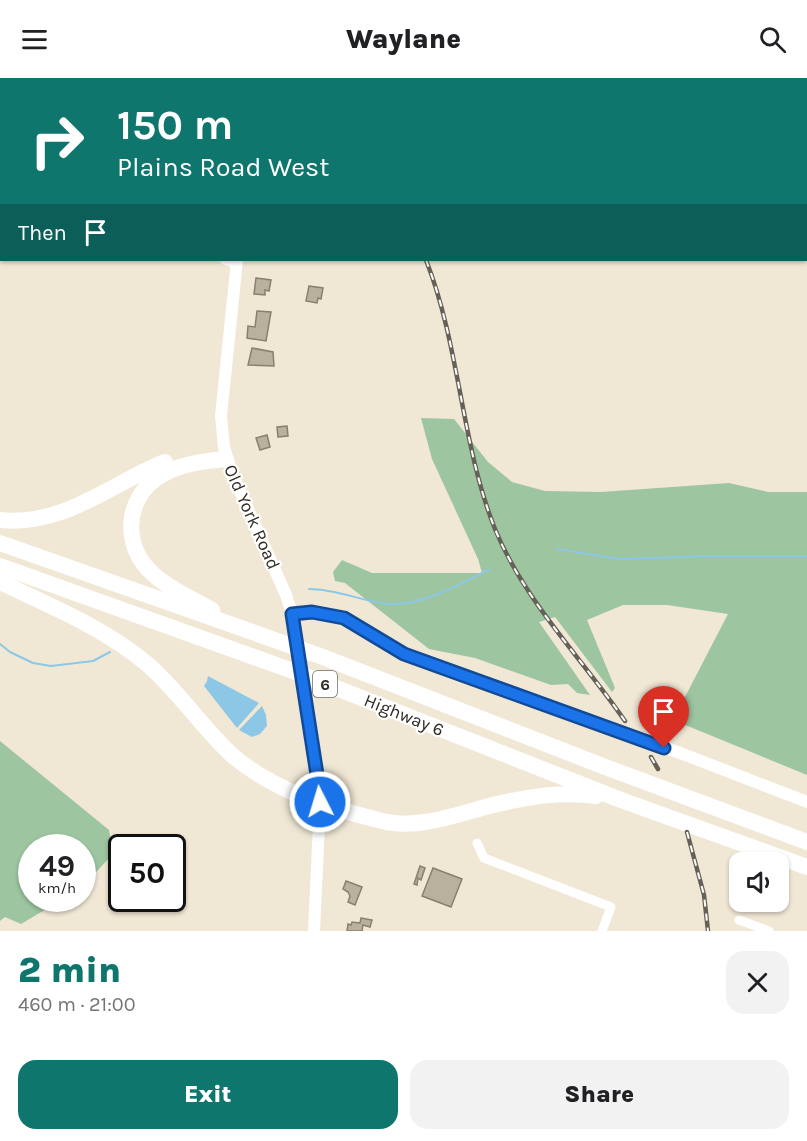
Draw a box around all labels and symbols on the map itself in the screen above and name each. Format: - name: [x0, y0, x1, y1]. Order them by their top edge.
- street label: Old York Road: [219, 461, 285, 573]
- road number: 6: [313, 671, 337, 697]
- pin: [638, 686, 689, 748]
- street label: Highway 6: [361, 689, 447, 741]
- position arrow: [288, 770, 352, 834]
- speed limit sign: 50: [108, 834, 186, 912]

